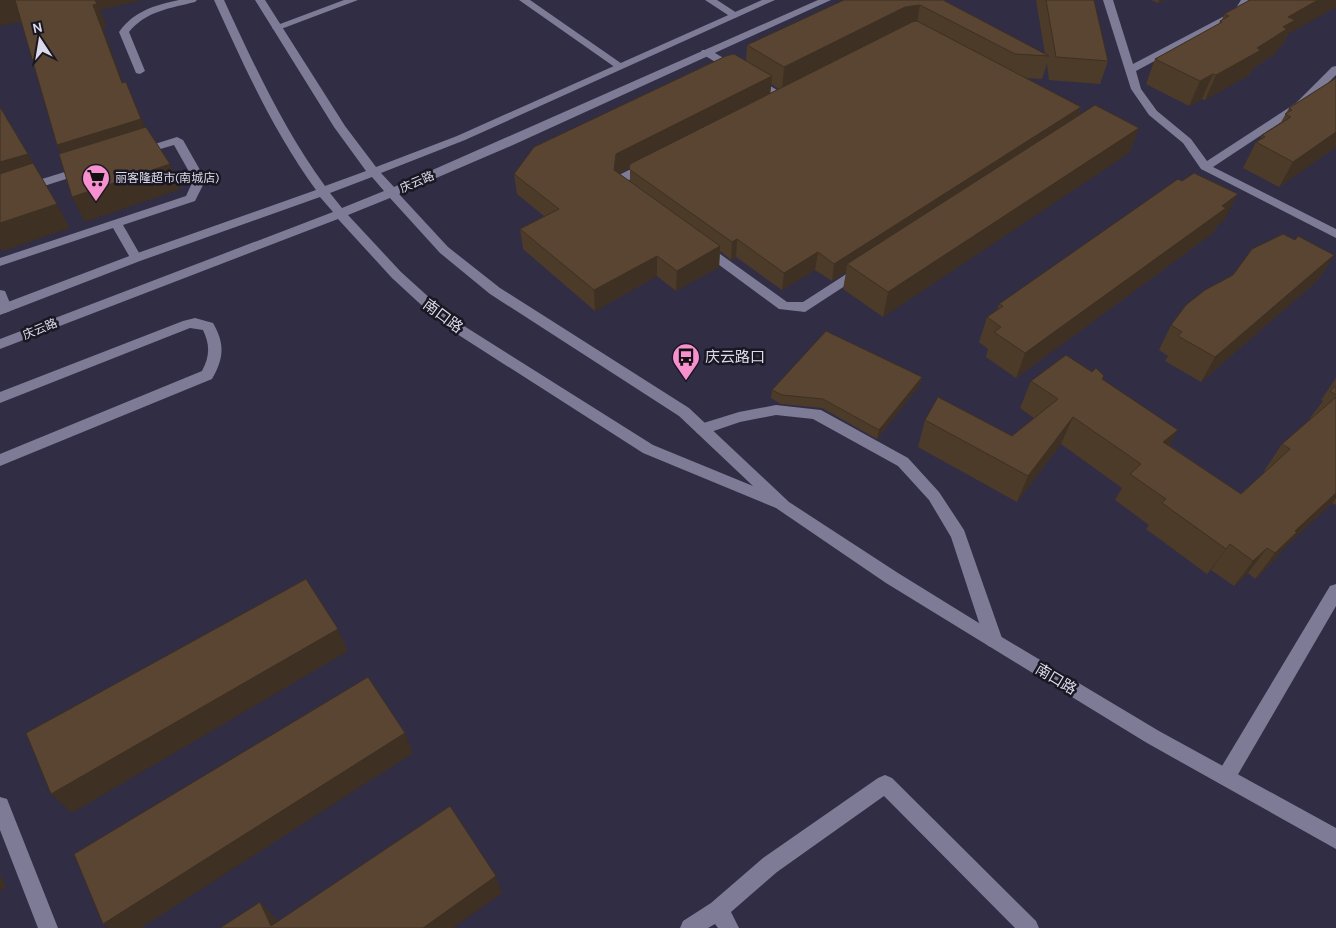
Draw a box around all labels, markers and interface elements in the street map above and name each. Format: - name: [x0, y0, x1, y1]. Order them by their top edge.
- north arrow: [15, 15, 65, 65]
- text: N: [31, 18, 44, 37]
- supermarket icon: 丽客隆超市(南城店): [81, 163, 111, 202]
- street label: 庆云路: [398, 169, 436, 195]
- place label: 丽客隆超市(南城店): [115, 171, 220, 185]
- street label: 南口路: [420, 295, 466, 337]
- street label: 庆云路: [21, 316, 59, 342]
- bus stop icon: 庆云路口: [671, 342, 701, 381]
- place label: 庆云路口: [705, 348, 765, 366]
- street label: 南口路: [1032, 660, 1080, 698]

